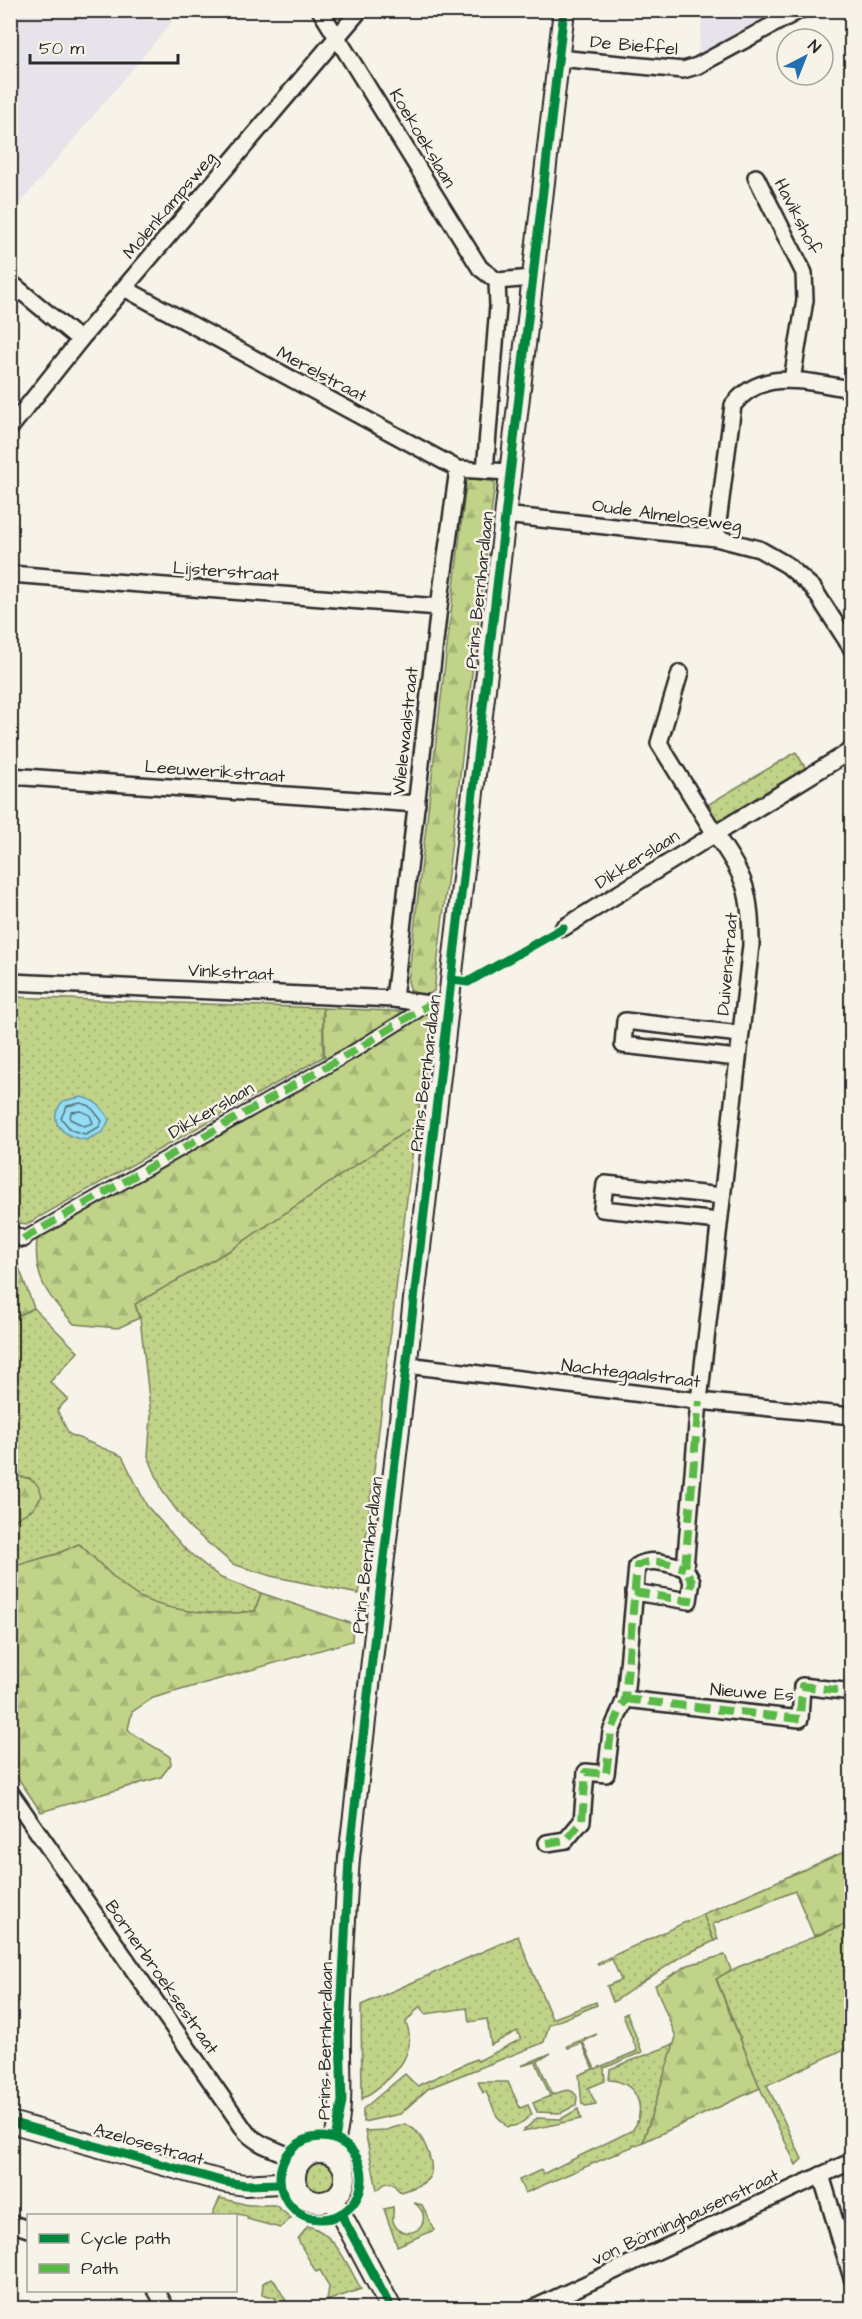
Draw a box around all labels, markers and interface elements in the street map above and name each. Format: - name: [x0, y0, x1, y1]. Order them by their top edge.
- scale bar: [30, 27, 178, 65]
- north arrow: [775, 27, 835, 87]
- street label: De Bieffel: [589, 29, 679, 62]
- text: N: [803, 35, 825, 58]
- text: 50 m: [39, 36, 84, 61]
- street label: Koekoekslaan: [383, 84, 462, 193]
- street label: Molenkampsweg: [117, 146, 223, 265]
- street label: Havikshof: [768, 174, 827, 259]
- street label: Merelstraat: [272, 340, 372, 409]
- street label: Oude Almeloseweg: [590, 493, 743, 539]
- street label: Prins Bernhardlaan: [459, 510, 500, 670]
- street label: Lijsterstraat: [172, 555, 281, 588]
- street label: Wielewaalstraat: [386, 665, 425, 797]
- street label: Leeuwerikstraat: [144, 754, 287, 789]
- street label: Dikkerslaan: [590, 824, 684, 895]
- street label: Duivenstraat: [711, 911, 745, 1017]
- street label: Vinkstraat: [187, 958, 275, 987]
- street label: Prins Bernhardlaan: [403, 993, 448, 1153]
- street label: Dikkerslaan: [164, 1076, 259, 1145]
- street label: Nachtegaalstraat: [560, 1353, 703, 1396]
- street label: Prins Bernhardlaan: [345, 1475, 390, 1635]
- street label: Nieuwe Es: [709, 1677, 795, 1708]
- street label: Bornerbroeksestraat: [99, 1895, 225, 2060]
- street label: Prins Bernhardlaan: [312, 1962, 339, 2120]
- street label: Azelosestraat: [91, 2117, 208, 2172]
- street label: von Bönninghausenstraat: [587, 2163, 784, 2273]
- legend: [27, 2214, 237, 2292]
- text: Cycle path: [81, 2226, 170, 2252]
- text: Path: [81, 2256, 118, 2281]

